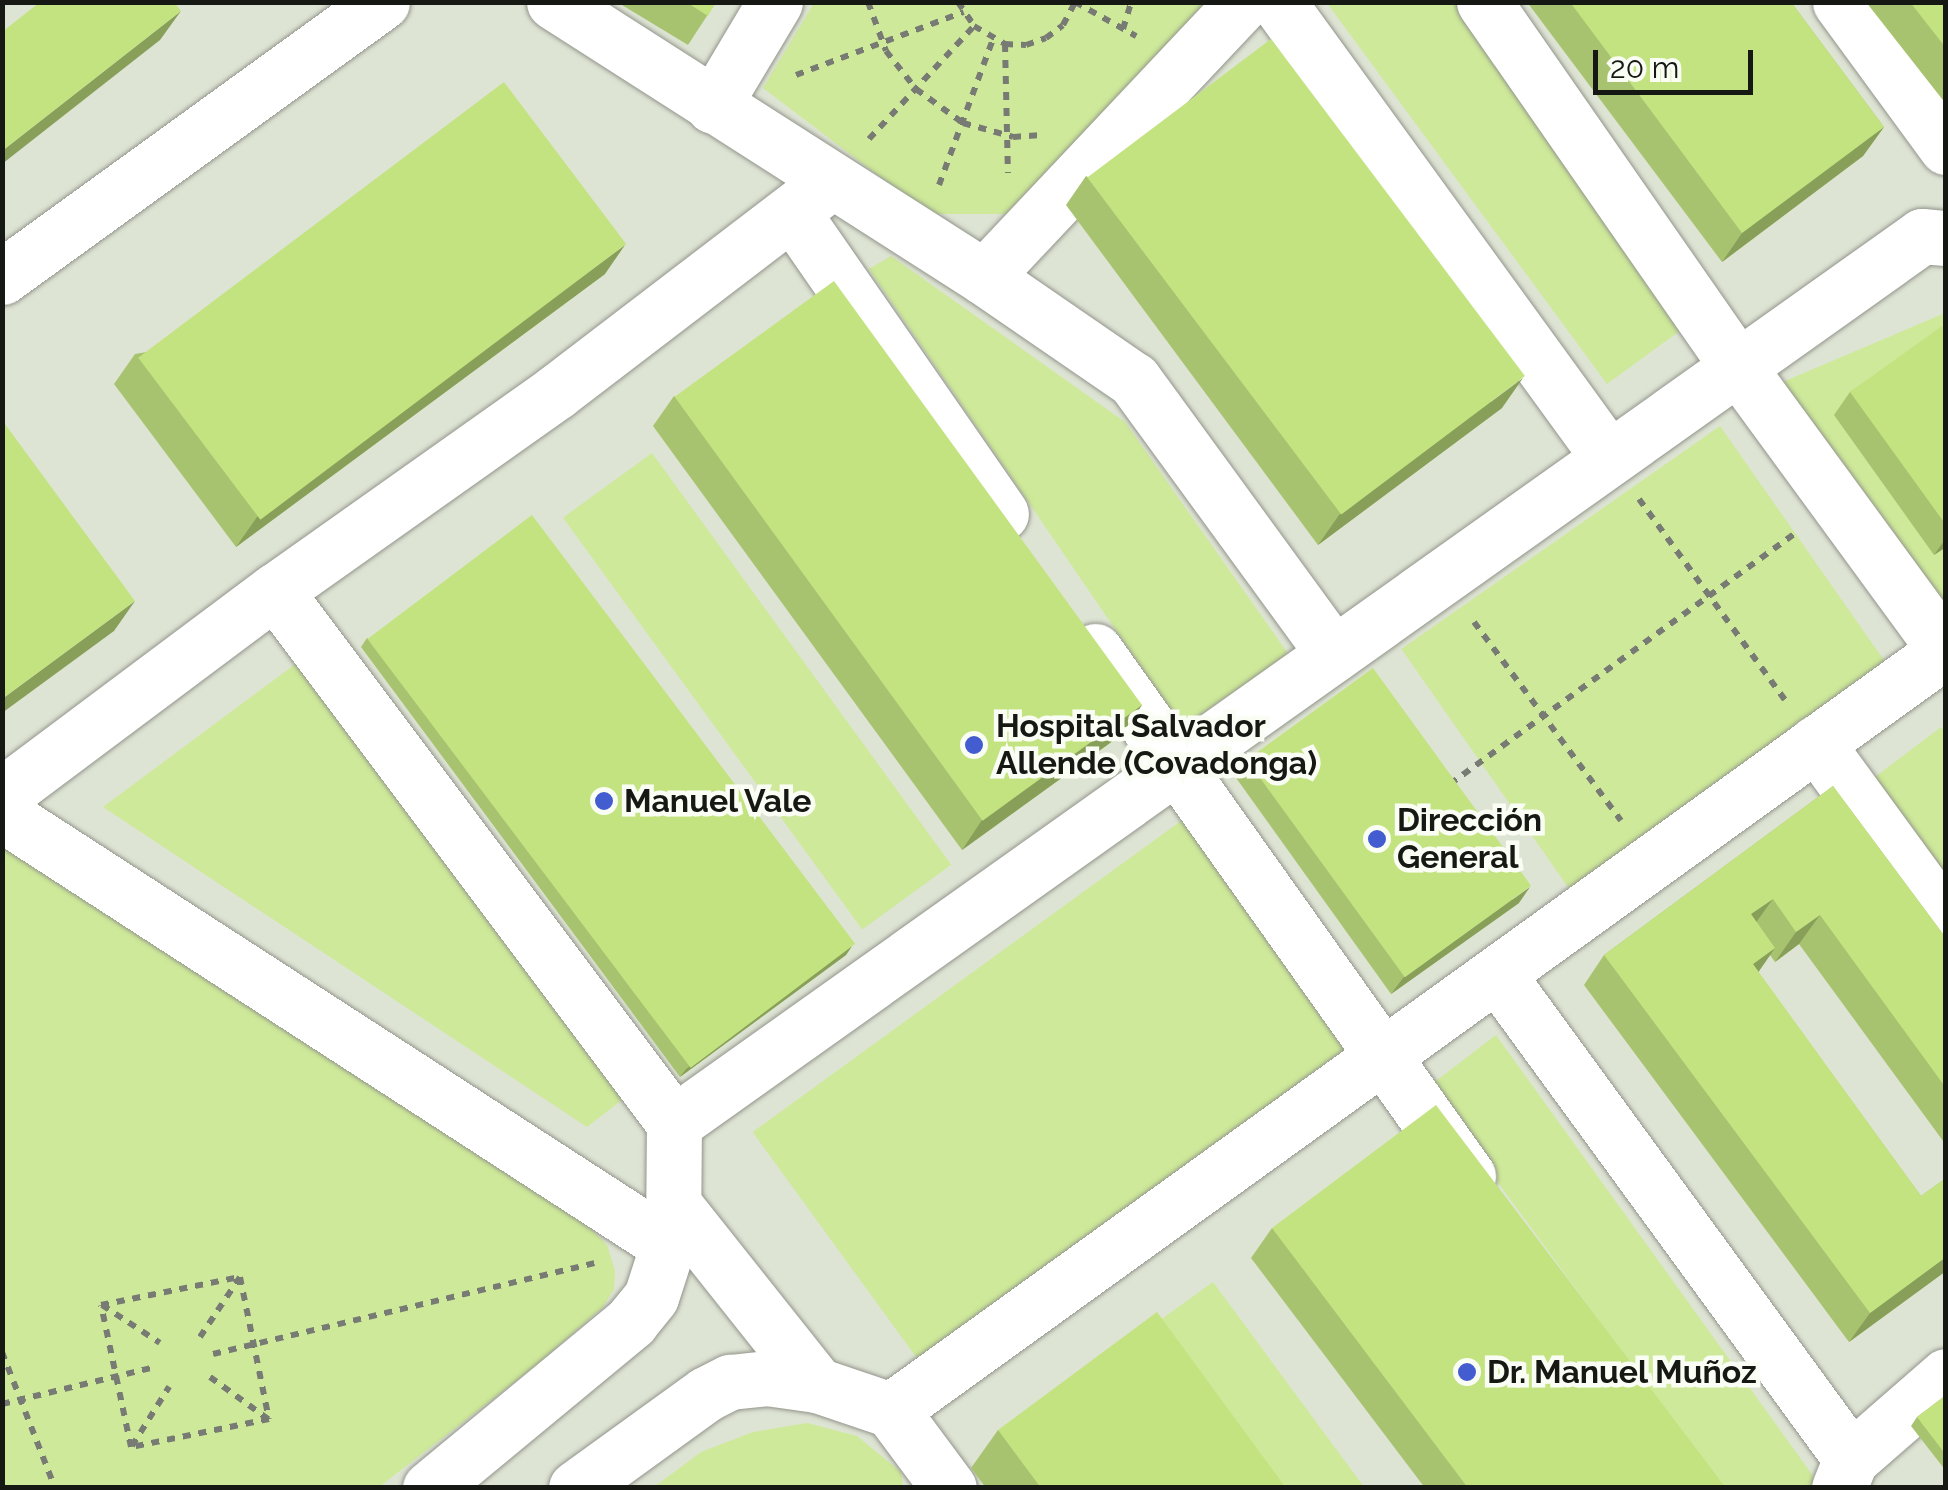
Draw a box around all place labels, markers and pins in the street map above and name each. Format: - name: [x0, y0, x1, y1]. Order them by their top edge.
- place label: Hospital Salvador Allende (Covadonga): [996, 708, 1317, 783]
- marker: Hospital Salvador Allende (Covadonga): [961, 732, 987, 758]
- place label: Manuel Vale: [624, 782, 813, 820]
- marker: Manuel Vale: [593, 790, 615, 812]
- place label: Dirección General: [1397, 802, 1542, 877]
- marker: Dirección General: [1366, 828, 1388, 850]
- place label: Dr. Manuel Muñoz: [1487, 1353, 1758, 1391]
- marker: Dr. Manuel Muñoz: [1456, 1361, 1478, 1383]

